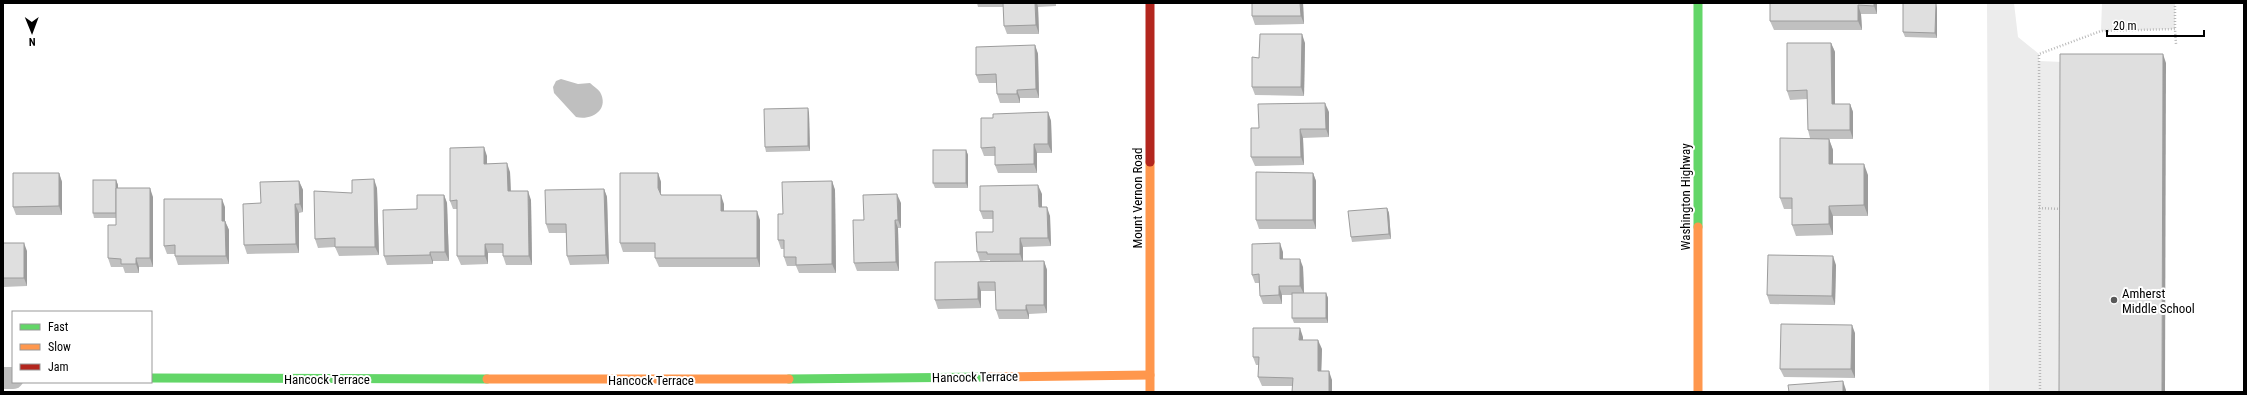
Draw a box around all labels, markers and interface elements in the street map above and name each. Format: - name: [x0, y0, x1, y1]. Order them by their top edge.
- north arrow: [12, 12, 52, 52]
- scale bar: [2107, 12, 2204, 38]
- text: 20 m: [2113, 19, 2137, 33]
- text: N: [28, 35, 36, 48]
- street label: Washington Highway: [1678, 143, 1693, 251]
- street label: Mount Vernon Road: [1130, 147, 1145, 249]
- place label: Amherst Middle School: [2122, 286, 2195, 316]
- marker: Amherst Middle School: [2109, 295, 2119, 305]
- legend: [12, 311, 152, 383]
- text: Fast: [48, 320, 69, 334]
- text: Slow: [48, 340, 71, 354]
- text: Jam: [48, 360, 69, 374]
- street label: Hancock Terrace: [932, 369, 1018, 385]
- street label: Hancock Terrace: [284, 372, 370, 387]
- street label: Hancock Terrace: [608, 373, 694, 388]

